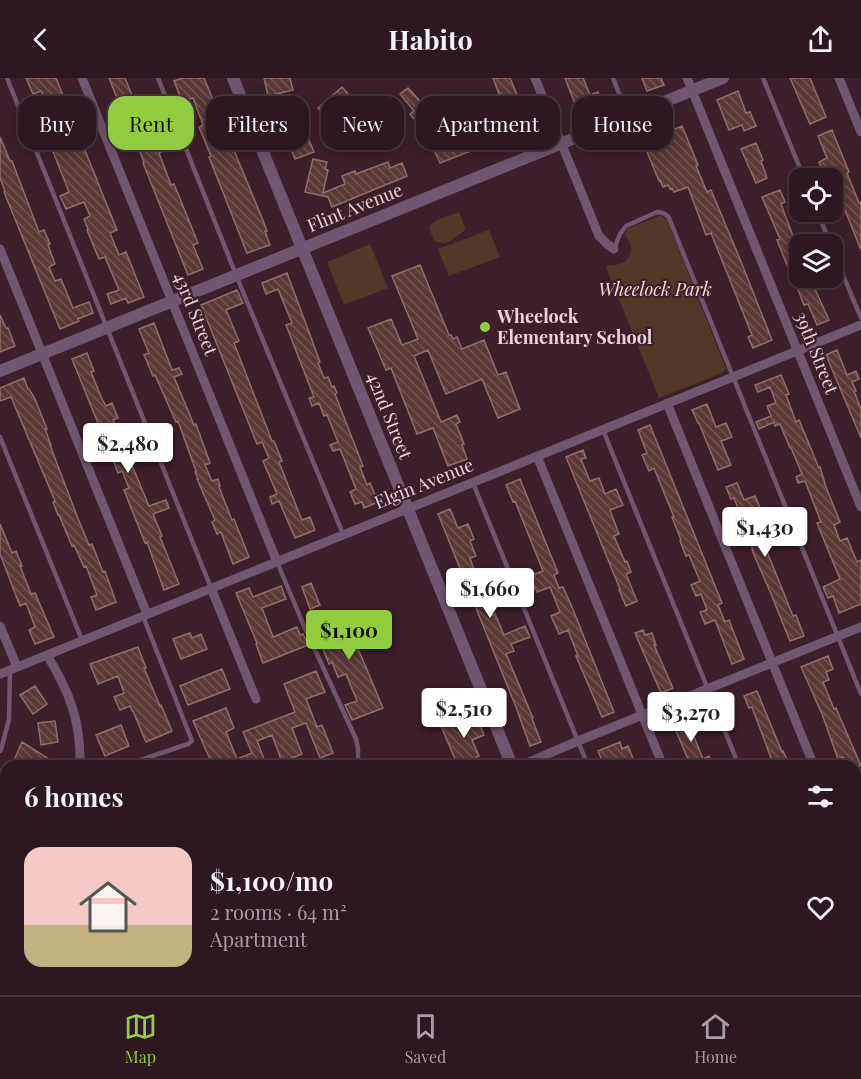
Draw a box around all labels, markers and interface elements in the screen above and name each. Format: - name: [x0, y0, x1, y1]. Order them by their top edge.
- text: Habito: [388, 21, 473, 57]
- icon: back: [24, 23, 57, 56]
- icon: share: [804, 23, 837, 56]
- chip: Buy: [18, 96, 96, 150]
- chip: Rent: [108, 96, 194, 150]
- chip: Filters: [206, 96, 309, 150]
- chip: New: [321, 96, 404, 150]
- chip: Apartment: [416, 96, 560, 150]
- chip: House: [572, 96, 673, 150]
- map controls: [789, 168, 843, 288]
- button: locate: [789, 168, 843, 222]
- street label: Flint Avenue: [303, 177, 406, 237]
- button: layers: [789, 234, 843, 288]
- street label: 43rd Street: [168, 269, 224, 359]
- park label: Wheelock Park: [598, 277, 712, 301]
- place label: Wheelock Elementary School: [496, 304, 653, 349]
- street label: 39th Street: [789, 308, 845, 398]
- marker: Wheelock Elementary School: [478, 320, 492, 334]
- street label: 42nd Street: [362, 369, 418, 463]
- pin: $2,480: [79, 423, 177, 474]
- text: $2,480: [97, 429, 159, 456]
- street label: Elgin Avenue: [370, 452, 477, 514]
- pin: $1,430: [716, 507, 814, 558]
- text: $1,430: [736, 513, 794, 540]
- pin: $1,660: [441, 568, 539, 619]
- text: $1,660: [460, 574, 520, 601]
- pin: $1,100: [300, 610, 398, 661]
- text: $1,100: [320, 616, 378, 643]
- pin: $2,510: [415, 688, 513, 739]
- pin: $3,270: [642, 692, 740, 743]
- text: $2,510: [436, 694, 492, 721]
- text: $3,270: [661, 698, 721, 725]
- text: 6 homes: [24, 779, 123, 814]
- icon: filters: [804, 780, 837, 813]
- text: $1,100/mo: [210, 863, 333, 898]
- icon: home: [72, 871, 144, 943]
- icon: heart: [804, 891, 837, 924]
- text: 2 rooms · 64 m²: [210, 898, 347, 925]
- text: Apartment: [210, 925, 307, 952]
- tab: Map: [124, 1010, 157, 1067]
- tab: Saved: [405, 1010, 446, 1067]
- tab: Home: [694, 1010, 737, 1067]

